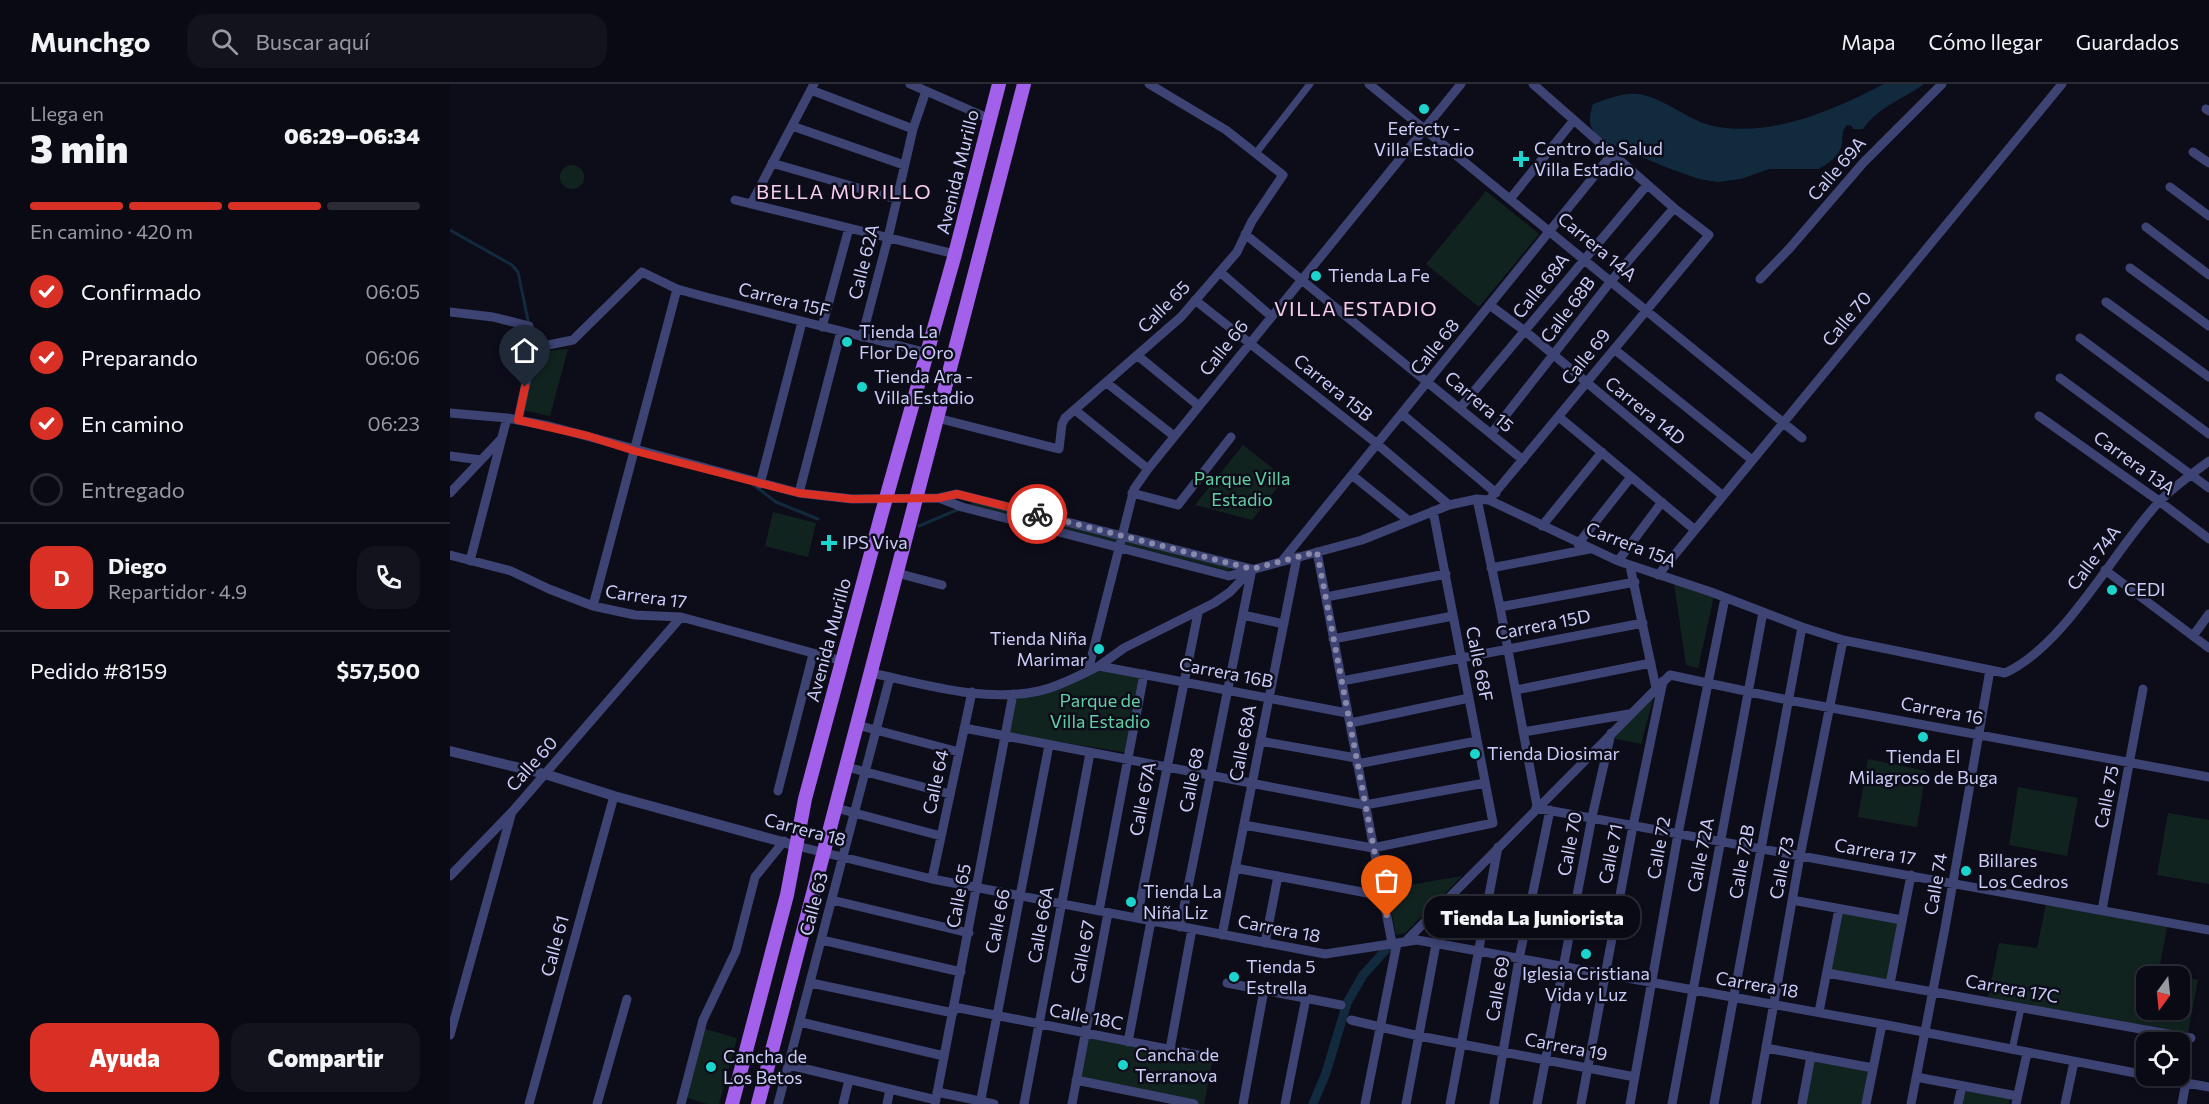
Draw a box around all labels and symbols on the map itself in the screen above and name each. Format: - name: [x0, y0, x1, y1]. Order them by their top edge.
- marker: Eefecty - Villa Estadio: [1417, 102, 1431, 116]
- street label: Avenida Murillo: [931, 107, 983, 236]
- place label: Eefecty - Villa Estadio: [1374, 117, 1474, 160]
- street label: Calle 69A: [1803, 132, 1870, 205]
- place label: Centro de Salud Villa Estadio: [1534, 137, 1663, 180]
- marker: Centro de Salud Villa Estadio: [1512, 150, 1530, 168]
- district label: BELLA MURILLO: [756, 179, 932, 203]
- street label: Carrera 14A: [1554, 207, 1642, 286]
- street label: Calle 62A: [843, 222, 883, 302]
- street label: Calle 68A: [1507, 248, 1573, 322]
- place label: Tienda La Fe: [1328, 264, 1430, 286]
- marker: Tienda La Fe: [1309, 269, 1323, 283]
- street label: Calle 68B: [1535, 272, 1599, 347]
- street label: Calle 65: [1132, 275, 1194, 337]
- street label: Carrera 15F: [736, 277, 832, 321]
- street label: Calle 70: [1817, 286, 1876, 350]
- district label: VILLA ESTADIO: [1274, 296, 1438, 320]
- street label: Calle 68: [1405, 314, 1463, 379]
- street label: Calle 66: [1194, 315, 1252, 380]
- place label: Tienda La Flor De Oro: [859, 320, 954, 363]
- street label: Calle 69: [1556, 324, 1614, 389]
- pin: [499, 325, 550, 387]
- marker: Tienda La Flor De Oro: [840, 335, 854, 349]
- street label: Carrera 15B: [1290, 349, 1377, 426]
- place label: Tienda Ara - Villa Estadio: [874, 365, 974, 408]
- street label: Carrera 15: [1441, 366, 1519, 436]
- street label: Carrera 14D: [1601, 371, 1690, 449]
- marker: Tienda Ara - Villa Estadio: [855, 380, 869, 394]
- street label: Carrera 13A: [2090, 425, 2180, 499]
- park label: Parque Villa Estadio: [1194, 467, 1290, 510]
- courier: [1007, 484, 1067, 544]
- street label: Carrera 15A: [1583, 517, 1680, 571]
- street label: Calle 74A: [2062, 521, 2125, 594]
- place label: IPS Viva: [842, 531, 908, 553]
- marker: IPS Viva: [820, 534, 838, 552]
- street label: Avenida Murillo: [801, 575, 855, 704]
- place label: CEDI: [2124, 578, 2165, 600]
- street label: Carrera 17: [604, 579, 688, 613]
- marker: CEDI: [2105, 583, 2119, 597]
- street label: Carrera 15D: [1493, 604, 1592, 644]
- street label: Calle 68F: [1462, 624, 1498, 703]
- place label: Tienda Niña Marimar: [990, 627, 1087, 670]
- marker: Tienda Niña Marimar: [1092, 642, 1106, 656]
- street label: Carrera 16B: [1177, 652, 1275, 692]
- park label: Parque de Villa Estadio: [1050, 689, 1150, 732]
- street label: Carrera 16: [1899, 691, 1985, 729]
- street label: Calle 68A: [1224, 703, 1260, 783]
- marker: Tienda El Milagroso de Buga: [1916, 730, 1930, 744]
- street label: Calle 60: [501, 731, 562, 795]
- place label: Tienda Diosimar: [1487, 742, 1620, 764]
- street label: Calle 68: [1174, 745, 1208, 814]
- place label: Tienda El Milagroso de Buga: [1848, 745, 1998, 788]
- street label: Calle 64: [917, 747, 953, 816]
- marker: Tienda Diosimar: [1468, 747, 1482, 761]
- street label: Calle 67A: [1124, 760, 1160, 838]
- street label: Calle 75: [2089, 763, 2123, 830]
- street label: Carrera 18: [762, 808, 849, 851]
- street label: Calle 70: [1552, 810, 1586, 878]
- street label: Calle 72: [1642, 815, 1674, 881]
- street label: Calle 72A: [1682, 816, 1718, 894]
- street label: Calle 71: [1593, 822, 1627, 886]
- street label: Calle 72B: [1724, 823, 1758, 901]
- street label: Carrera 17: [1833, 833, 1918, 869]
- street label: Calle 73: [1764, 834, 1798, 901]
- place label: Billares Los Cedros: [1978, 849, 2068, 892]
- street label: Calle 74: [1919, 851, 1951, 917]
- pin: [1361, 855, 1412, 917]
- street label: Calle 65: [941, 862, 975, 930]
- marker: Billares Los Cedros: [1959, 864, 1973, 878]
- street label: Calle 63: [794, 870, 832, 938]
- place label: Tienda La Niña Liz: [1143, 880, 1222, 923]
- street label: Calle 66A: [1022, 885, 1058, 965]
- street label: Calle 66: [980, 886, 1014, 955]
- marker: Tienda La Niña Liz: [1124, 895, 1138, 909]
- callout: Tienda La Juniorista: [1423, 896, 1639, 938]
- street label: Carrera 18: [1236, 909, 1322, 947]
- street label: Calle 61: [535, 913, 573, 979]
- street label: Calle 67: [1065, 918, 1099, 985]
- marker: Iglesia Cristiana Vida y Luz: [1579, 947, 1593, 961]
- place label: Tienda 5 Estrella: [1246, 955, 1316, 998]
- street label: Calle 69: [1480, 955, 1514, 1023]
- place label: Iglesia Cristiana Vida y Luz: [1522, 962, 1650, 1005]
- street label: Carrera 18: [1714, 966, 1800, 1002]
- north arrow: [2136, 966, 2190, 1020]
- street label: Carrera 17C: [1964, 969, 2061, 1007]
- marker: Tienda 5 Estrella: [1227, 970, 1241, 984]
- street label: Calle 18C: [1047, 998, 1125, 1034]
- street label: Carrera 19: [1523, 1027, 1609, 1065]
- place label: Cancha de Terranova: [1135, 1043, 1219, 1086]
- place label: Cancha de Los Betos: [723, 1045, 807, 1088]
- marker: Cancha de Terranova: [1116, 1058, 1130, 1072]
- marker: Cancha de Los Betos: [704, 1060, 718, 1074]

